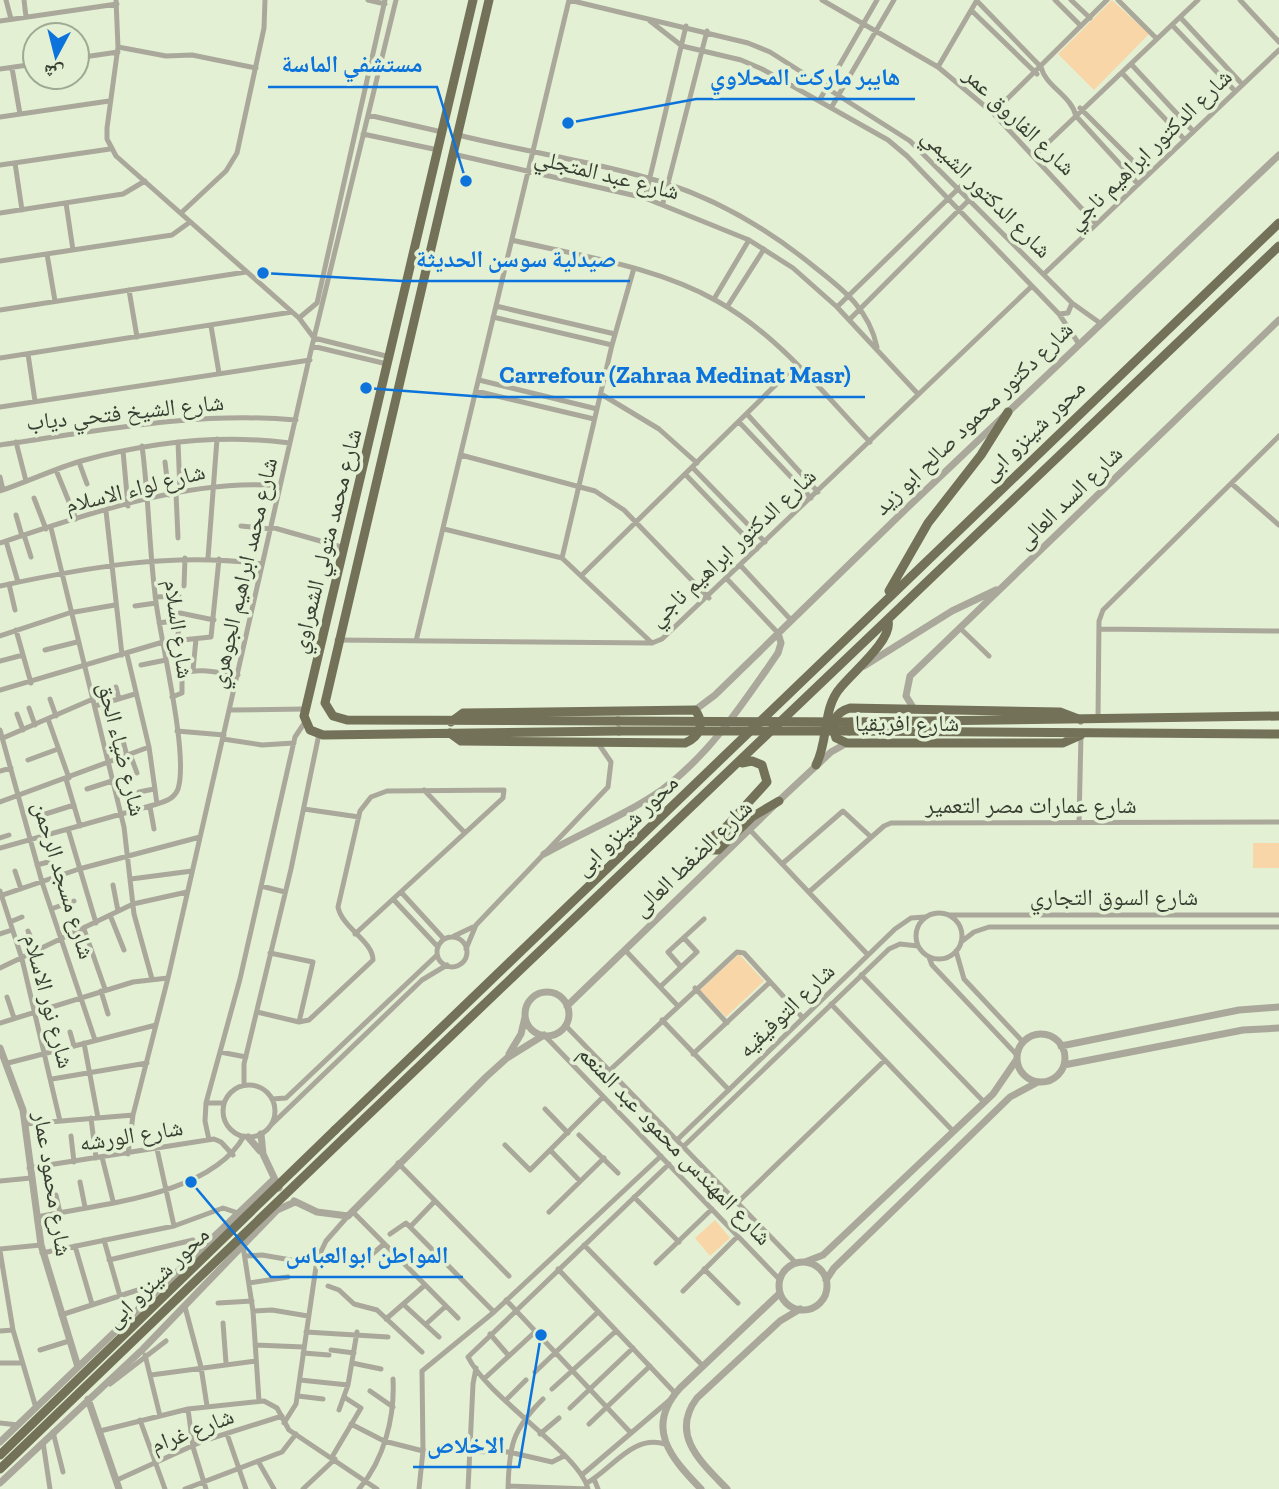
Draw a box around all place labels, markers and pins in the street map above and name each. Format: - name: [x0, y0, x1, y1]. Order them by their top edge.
- callout: مستشفي الماسة: [268, 42, 437, 87]
- callout: هايبر ماركت المحلاوي: [696, 54, 915, 99]
- callout: صيدلية سوسن الحديثة: [402, 236, 630, 281]
- callout: Carrefour (Zahraa Medinat Masr): [485, 352, 865, 397]
- callout: المواطن ابوالعباس: [271, 1232, 463, 1277]
- callout: الاخلاص: [413, 1422, 519, 1467]

